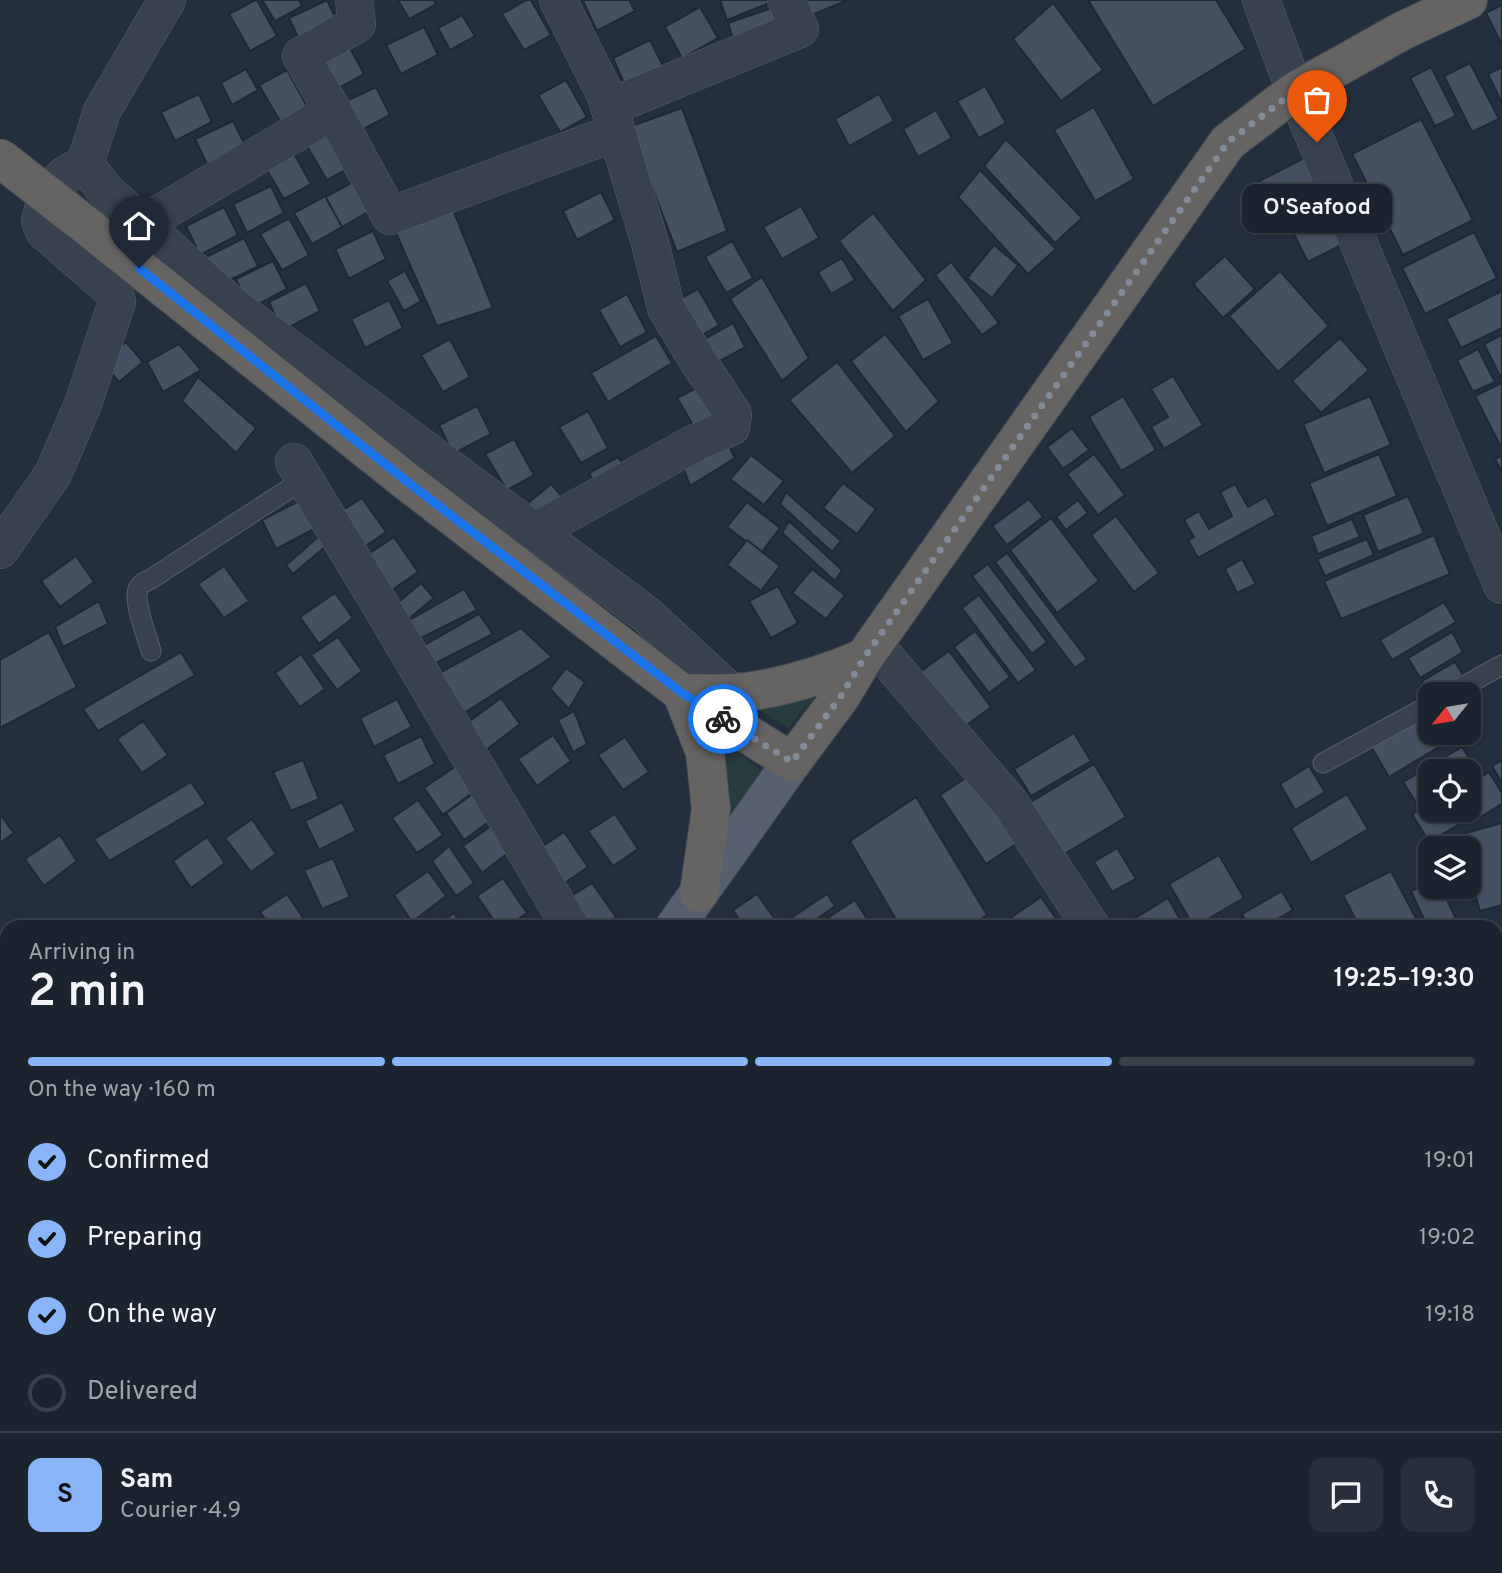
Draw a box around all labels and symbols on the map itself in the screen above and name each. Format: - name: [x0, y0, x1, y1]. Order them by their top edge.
- pin: [1287, 70, 1347, 142]
- callout: O'Seafood: [1242, 184, 1392, 233]
- pin: [109, 196, 169, 268]
- north arrow: [1418, 682, 1480, 746]
- courier: [688, 684, 758, 754]

